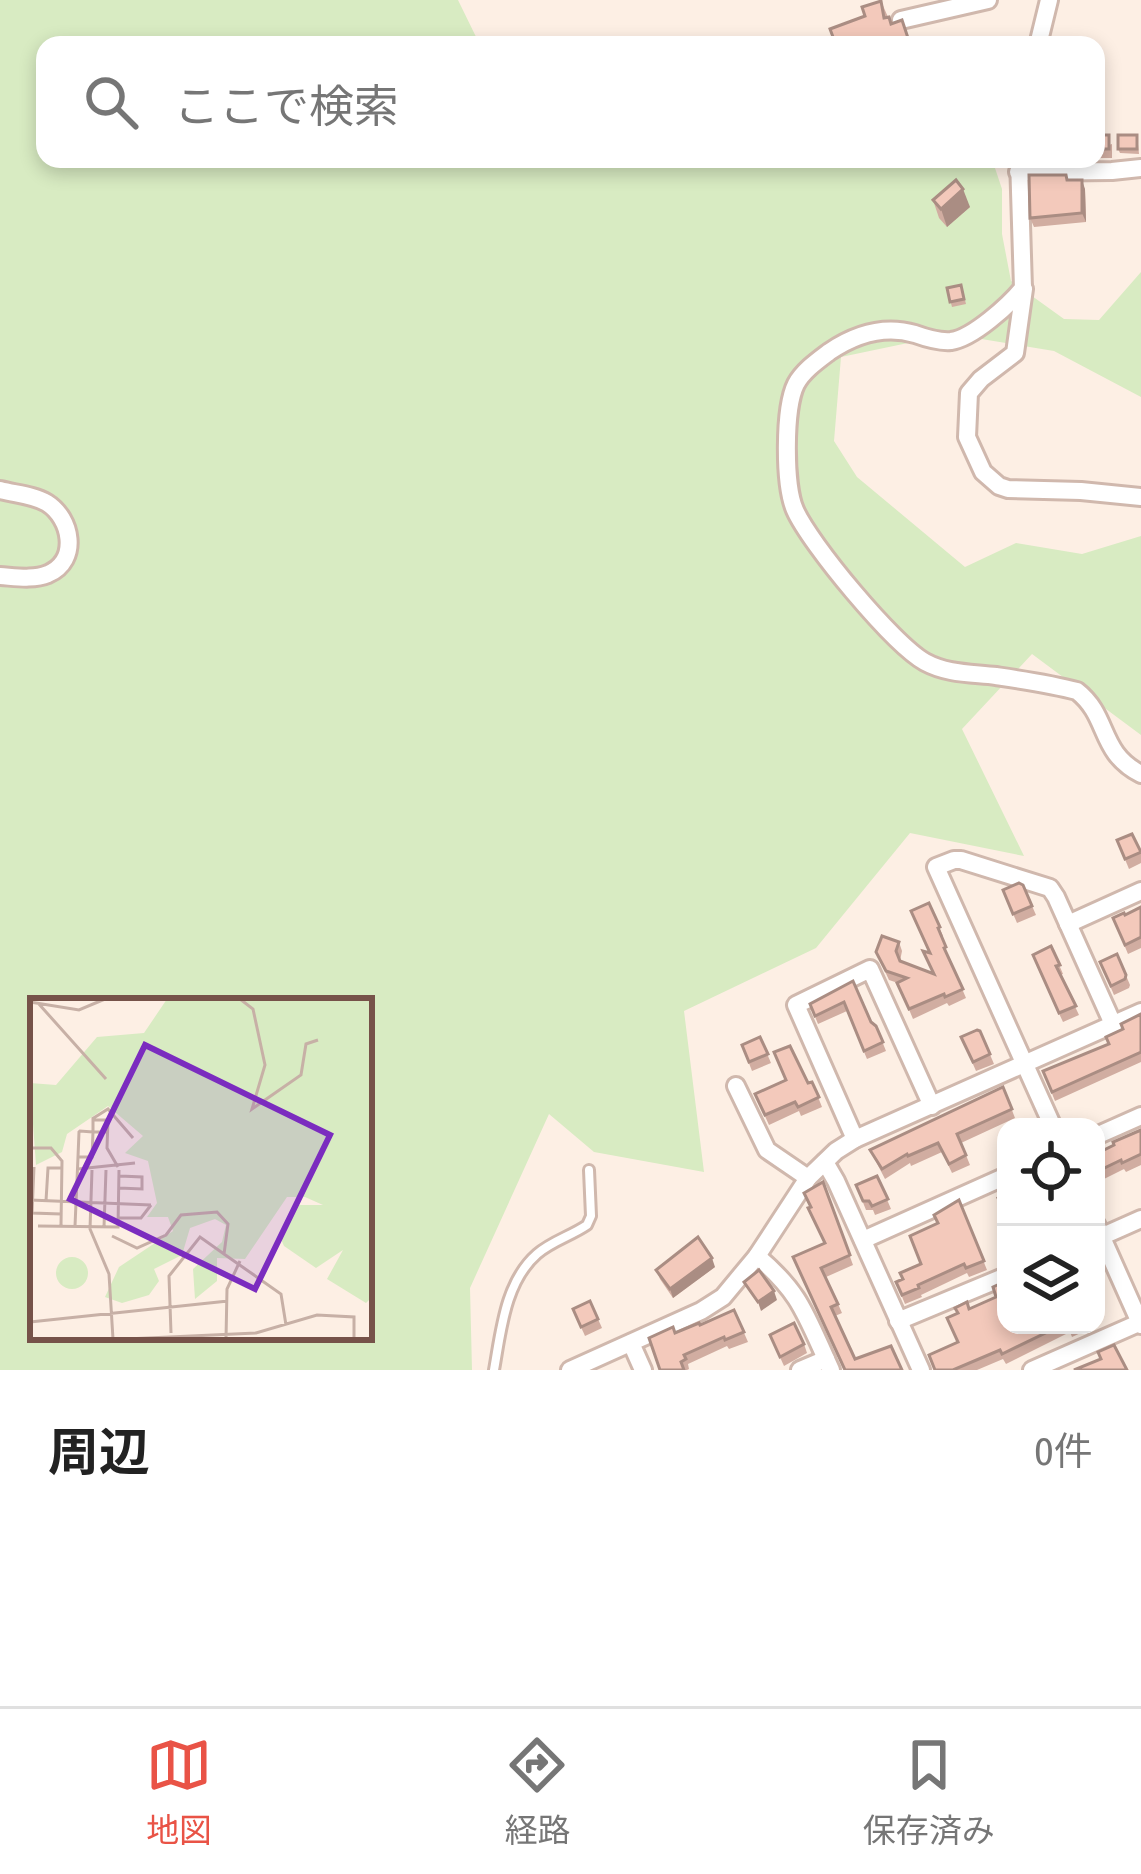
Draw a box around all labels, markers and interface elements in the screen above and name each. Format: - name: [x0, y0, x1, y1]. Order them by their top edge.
- search box: [36, 36, 1105, 168]
- icon: search: [78, 69, 144, 135]
- text: ここで検索: [174, 80, 399, 134]
- inset map: [30, 998, 372, 1340]
- map controls: [997, 1118, 1105, 1334]
- button: locate: [997, 1118, 1105, 1226]
- button: layers: [997, 1226, 1105, 1334]
- text: 周辺: [48, 1422, 150, 1484]
- text: 0件: [1034, 1429, 1093, 1475]
- tab: 地図: [146, 1732, 212, 1852]
- tab: 経路: [504, 1732, 570, 1852]
- tab: 保存済み: [863, 1732, 995, 1852]

